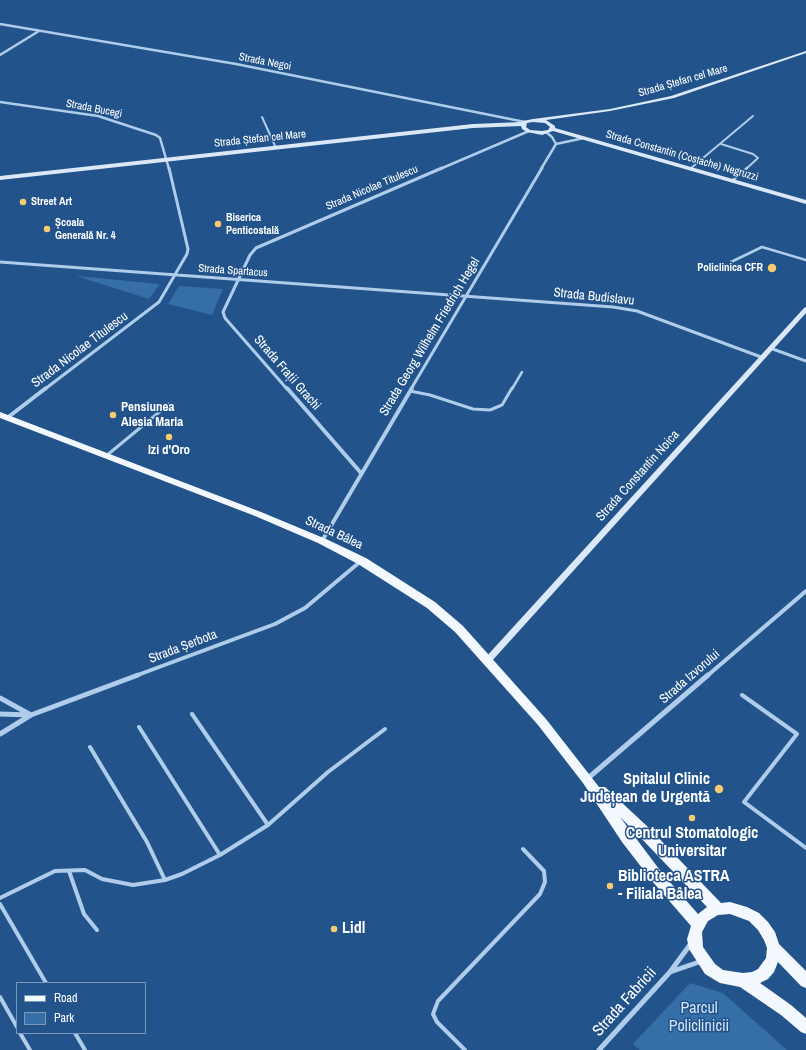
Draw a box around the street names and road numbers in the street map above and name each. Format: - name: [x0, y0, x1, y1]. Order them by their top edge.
- street label: Strada Negoi: [238, 50, 292, 74]
- street label: Strada Ștefan cel Mare: [637, 62, 729, 100]
- street label: Strada Bucegi: [65, 97, 123, 121]
- street label: Strada Ștefan cel Mare: [213, 128, 307, 150]
- street label: Strada Constantin (Costache) Negruzzi: [604, 128, 760, 184]
- street label: Strada Nicolae Titulescu: [324, 163, 420, 213]
- street label: Strada Georg Wilhelm Friedrich Hegel: [376, 255, 484, 419]
- street label: Strada Spartacus: [198, 262, 268, 280]
- street label: Strada Budislavu: [553, 285, 635, 309]
- street label: Strada Nicolae Titulescu: [29, 309, 131, 391]
- street label: Strada Frații Grachi: [250, 332, 324, 414]
- street label: Strada Constantin Noica: [593, 427, 683, 525]
- street label: Strada Bâlea: [303, 513, 365, 553]
- street label: Strada Șerbota: [147, 627, 219, 667]
- street label: Strada Izvorului: [657, 647, 723, 707]
- street label: Strada Fabricii: [589, 964, 661, 1040]

